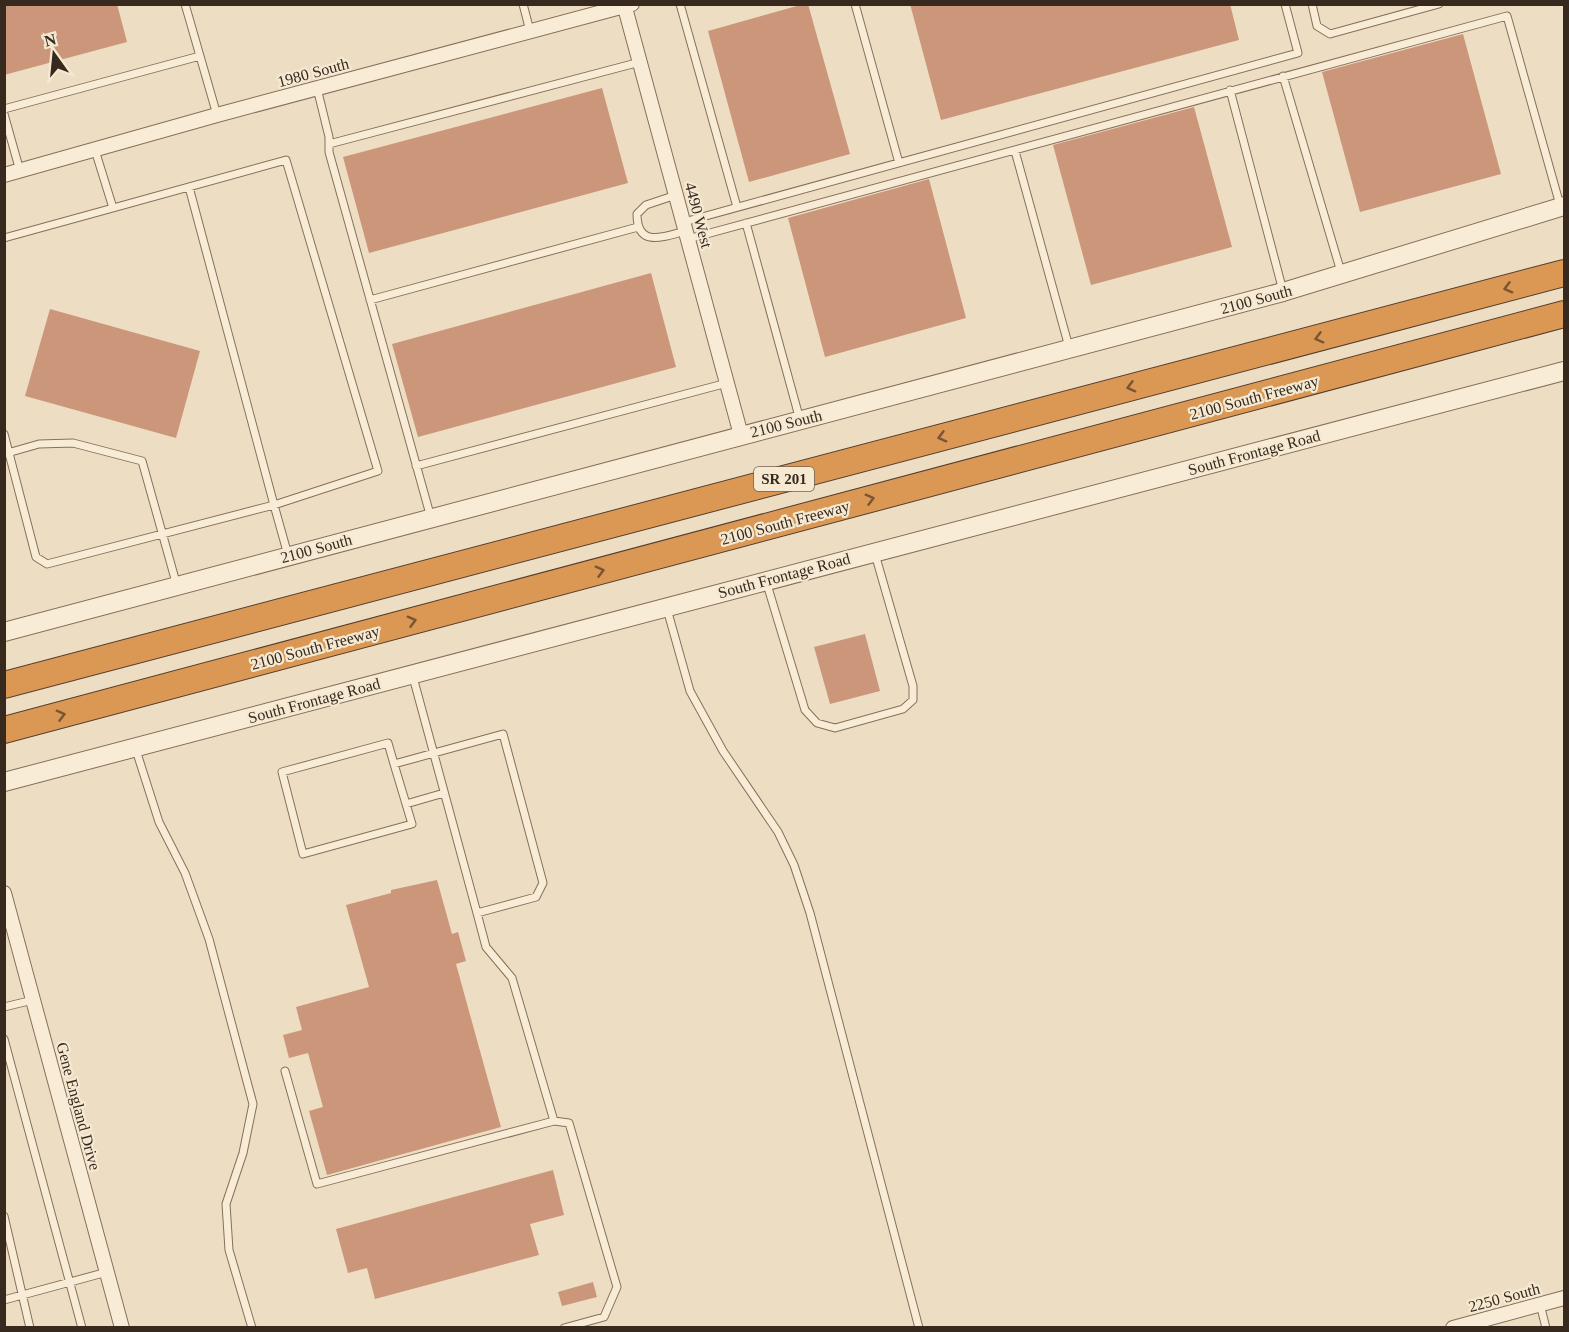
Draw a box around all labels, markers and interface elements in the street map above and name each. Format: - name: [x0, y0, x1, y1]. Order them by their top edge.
- north arrow: [24, 24, 84, 84]
- text: N: [42, 30, 58, 50]
- street label: 1980 South: [276, 55, 351, 90]
- street label: 4490 West: [682, 180, 716, 250]
- one-way arrow: [1503, 281, 1514, 293]
- street label: 2100 South: [1219, 282, 1294, 317]
- one-way arrow: [1315, 330, 1325, 343]
- street label: 2100 South Freeway: [1188, 372, 1321, 424]
- one-way arrow: [1126, 380, 1136, 393]
- street label: 2100 South: [748, 406, 824, 441]
- street label: South Frontage Road: [1186, 427, 1322, 479]
- one-way arrow: [937, 430, 947, 443]
- road number: SR 201: [754, 467, 814, 491]
- one-way arrow: [864, 494, 875, 506]
- street label: 2100 South Freeway: [719, 497, 852, 549]
- street label: 2100 South: [279, 531, 354, 566]
- street label: South Frontage Road: [716, 550, 852, 602]
- one-way arrow: [594, 566, 605, 578]
- one-way arrow: [407, 616, 417, 629]
- street label: 2100 South Freeway: [249, 622, 382, 674]
- street label: South Frontage Road: [246, 675, 382, 727]
- one-way arrow: [56, 709, 66, 722]
- street label: Gene England Drive: [52, 1040, 104, 1172]
- street label: 2250 South: [1467, 1280, 1542, 1315]

